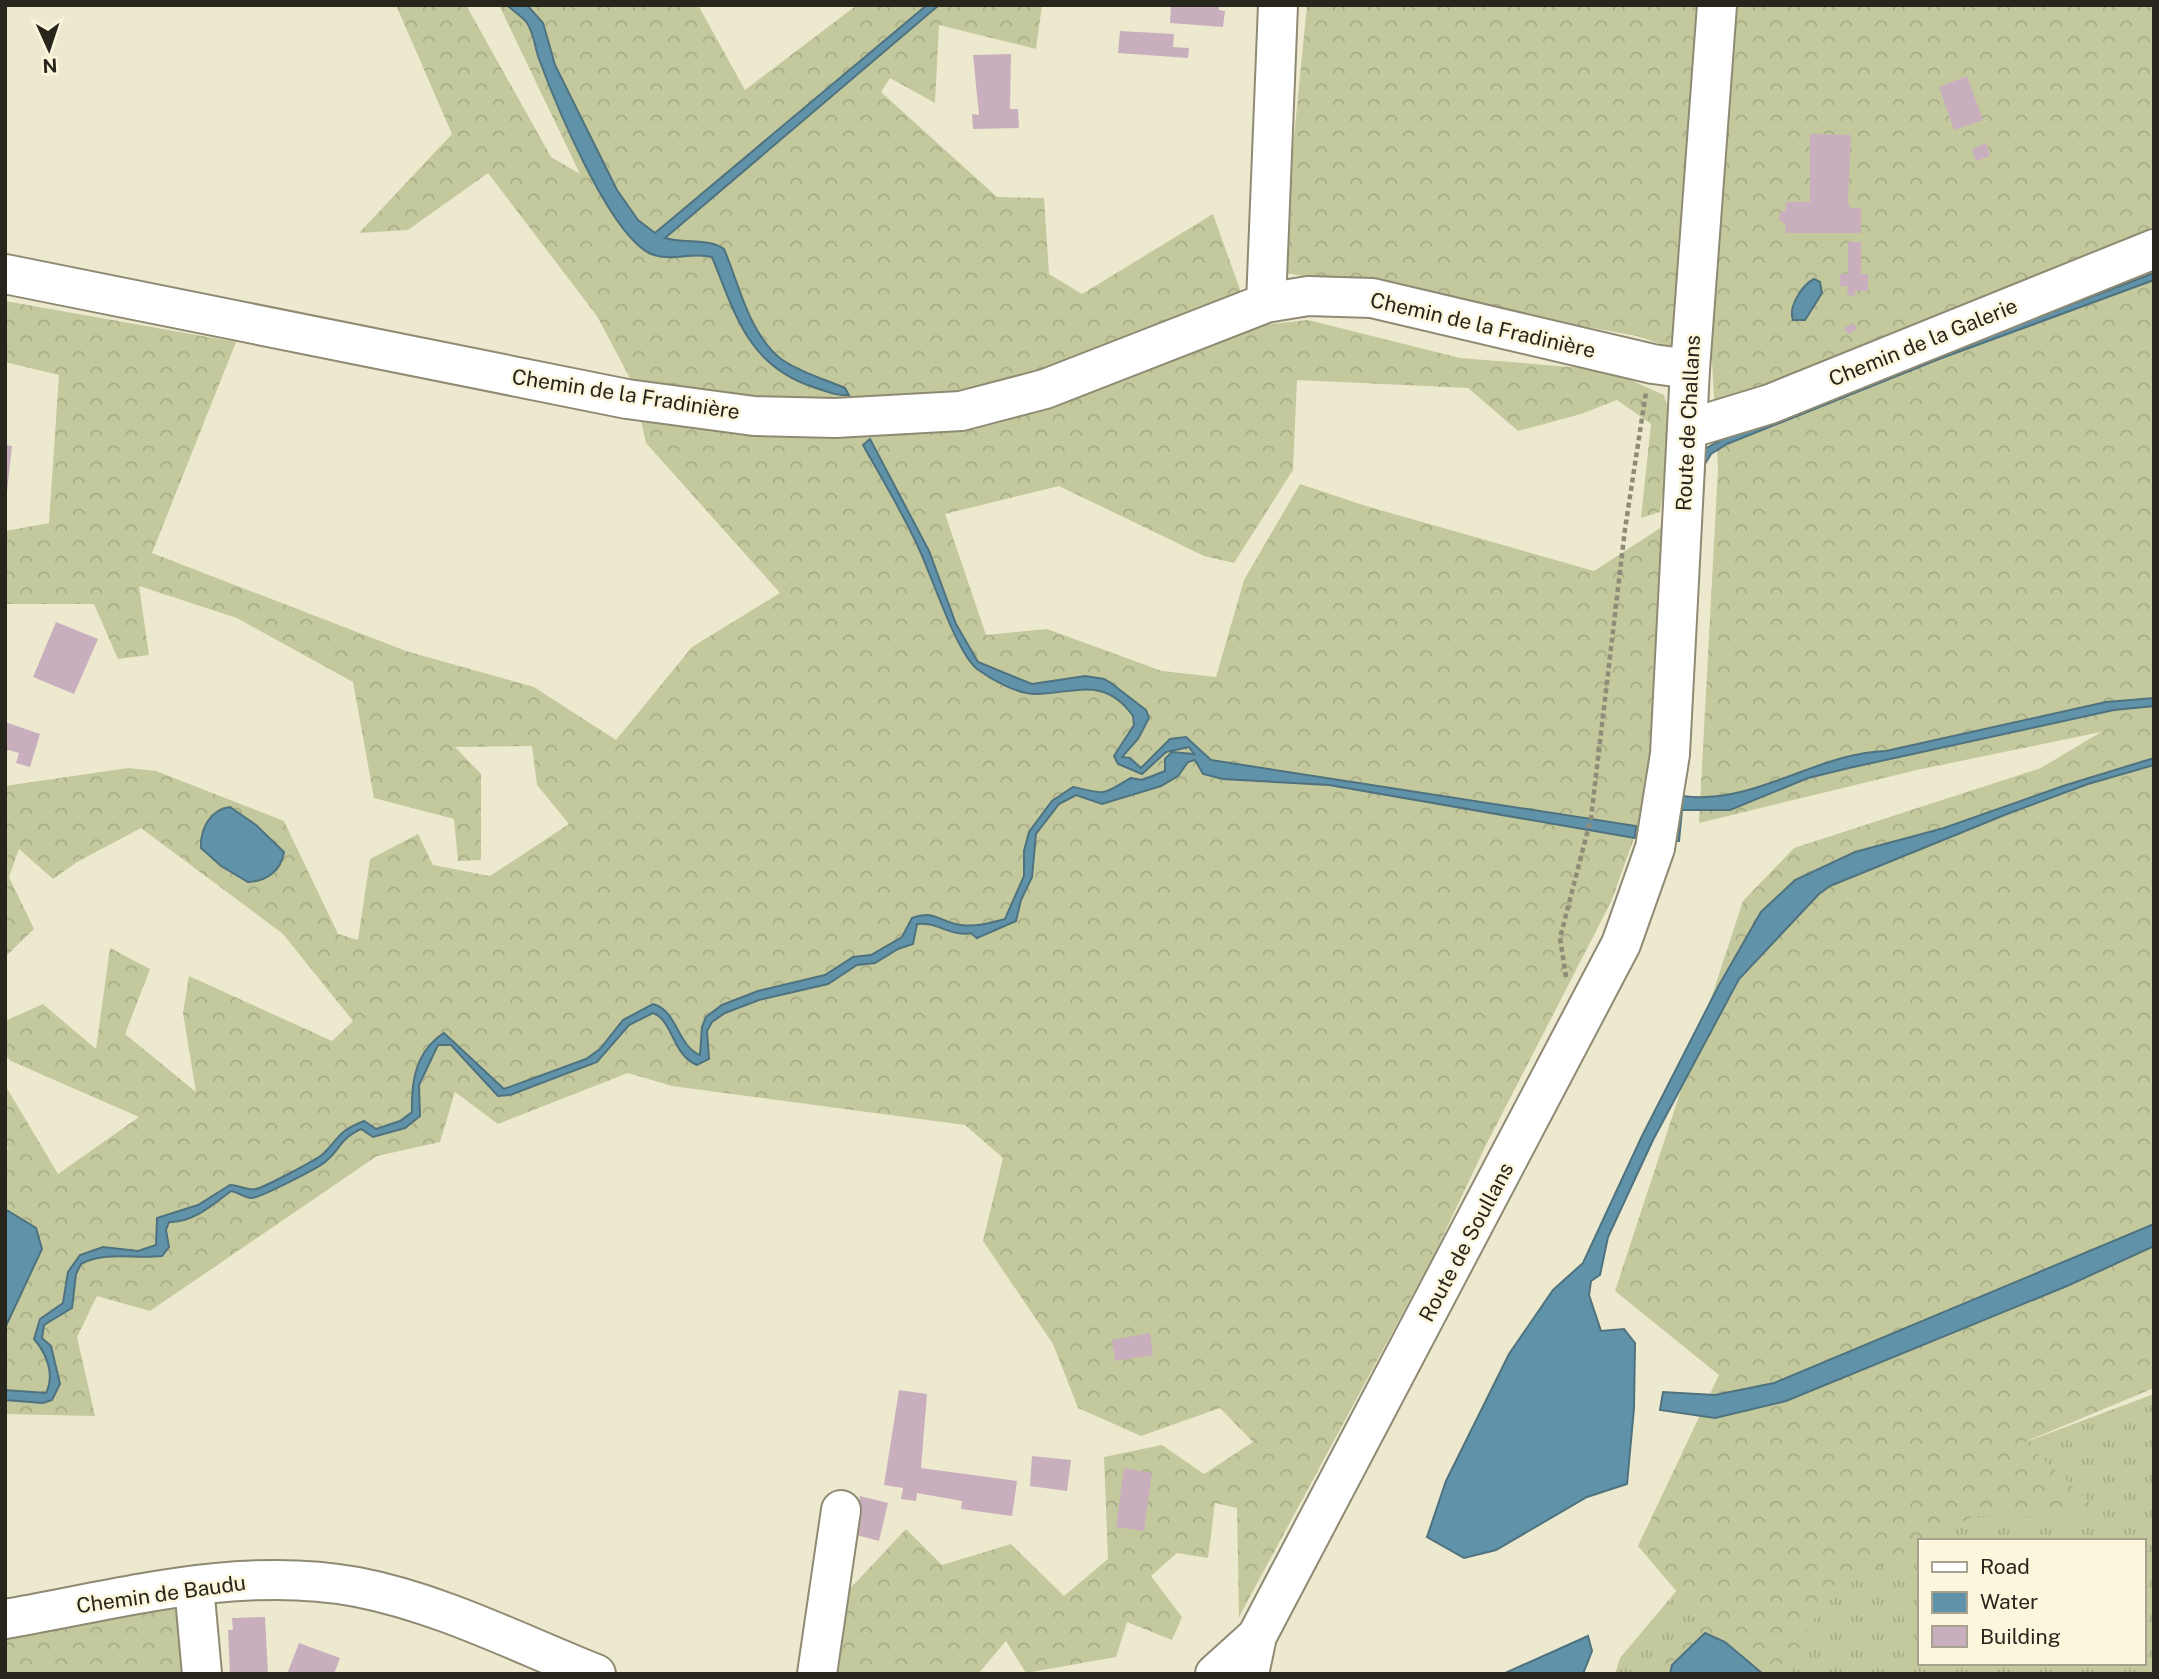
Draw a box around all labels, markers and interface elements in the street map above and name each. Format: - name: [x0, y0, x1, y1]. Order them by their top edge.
- north arrow: [14, 14, 84, 84]
- text: N: [42, 55, 58, 77]
- street label: Chemin de la Fradinière: [1368, 287, 1598, 363]
- street label: Chemin de la Galerie: [1825, 293, 2021, 391]
- street label: Route de Challans: [1671, 334, 1705, 512]
- street label: Chemin de la Fradinière: [510, 364, 742, 424]
- street label: Route de Soullans: [1414, 1158, 1518, 1326]
- legend: [1918, 1539, 2145, 1665]
- text: Road: [1980, 1554, 2030, 1579]
- street label: Chemin de Baudu: [75, 1570, 247, 1618]
- text: Water: [1980, 1589, 2038, 1614]
- text: Building: [1980, 1624, 2061, 1649]

